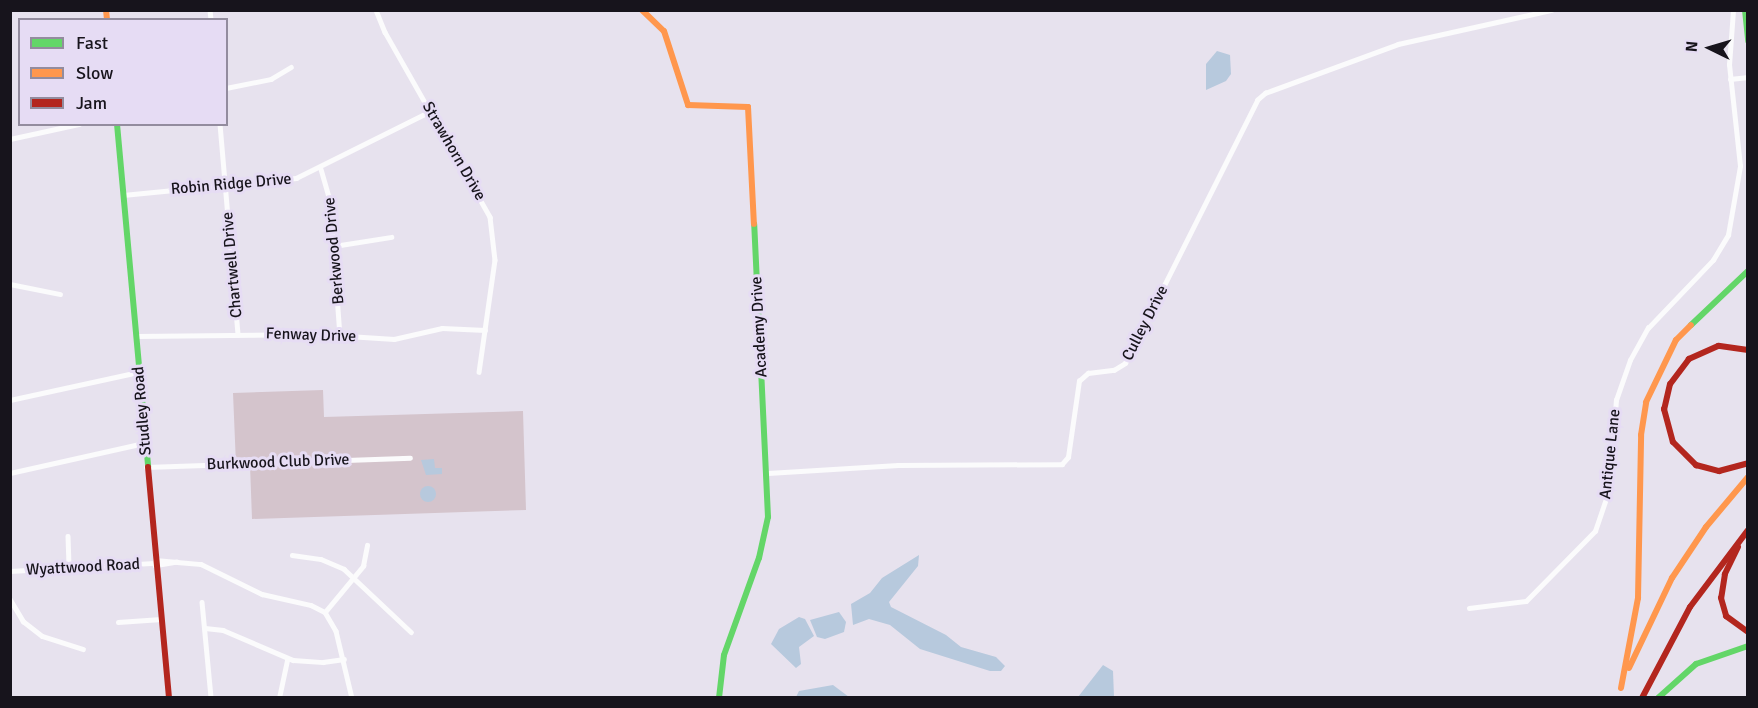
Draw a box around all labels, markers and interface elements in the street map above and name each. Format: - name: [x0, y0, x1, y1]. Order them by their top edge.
- legend: [18, 18, 228, 126]
- north arrow: [1680, 18, 1740, 78]
- text: Fast: [76, 32, 108, 54]
- text: N: [1682, 40, 1703, 53]
- text: Slow: [76, 62, 113, 84]
- text: Jam: [76, 92, 107, 114]
- street label: Strawhorn Drive: [418, 98, 490, 204]
- street label: Robin Ridge Drive: [170, 169, 292, 199]
- street label: Berkwood Drive: [320, 197, 348, 305]
- street label: Chartwell Drive: [218, 211, 246, 319]
- street label: Academy Drive: [747, 276, 771, 378]
- street label: Culley Drive: [1118, 282, 1172, 364]
- street label: Fenway Drive: [265, 324, 357, 346]
- street label: Studley Road: [129, 366, 155, 456]
- street label: Antique Lane: [1596, 408, 1624, 500]
- street label: Burkwood Club Drive: [206, 450, 350, 474]
- street label: Wyattwood Road: [25, 554, 141, 580]

